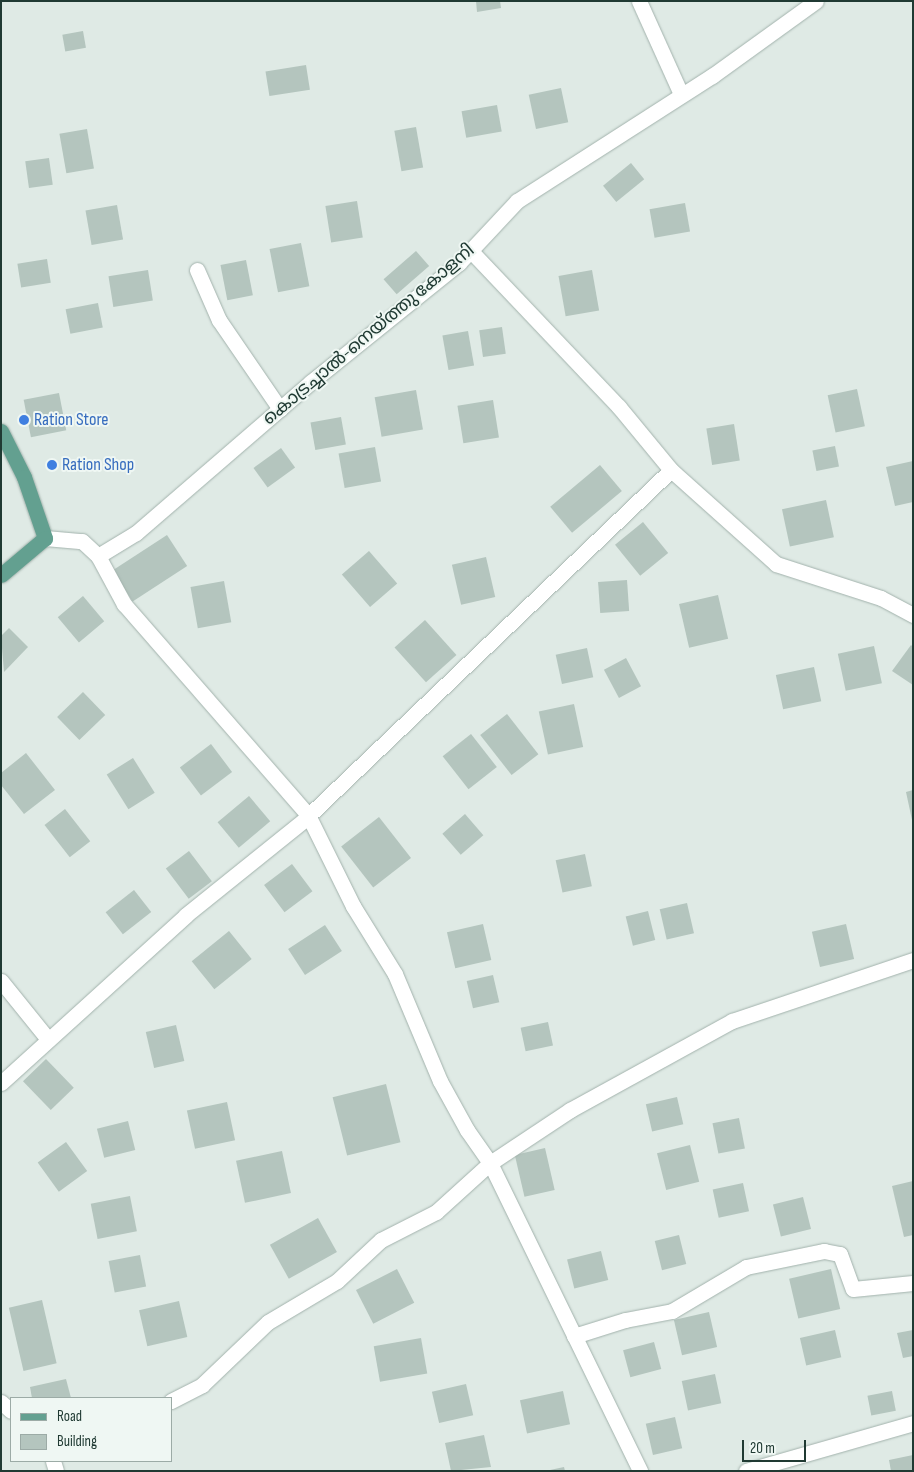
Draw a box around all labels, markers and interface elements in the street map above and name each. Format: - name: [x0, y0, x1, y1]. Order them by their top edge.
- street label: കൊട്രച്ചാൽ-നെയ്ത്തു കോളനി: [259, 240, 479, 430]
- place label: Ration Store: [34, 409, 109, 431]
- marker: Ration Store: [18, 414, 30, 426]
- place label: Ration Shop: [62, 454, 134, 476]
- marker: Ration Shop: [46, 459, 58, 471]
- legend: [10, 1397, 172, 1462]
- text: Road: [57, 1407, 82, 1426]
- scale bar: [744, 1430, 808, 1462]
- text: Building: [57, 1432, 97, 1451]
- text: 20 m: [750, 1439, 775, 1458]

